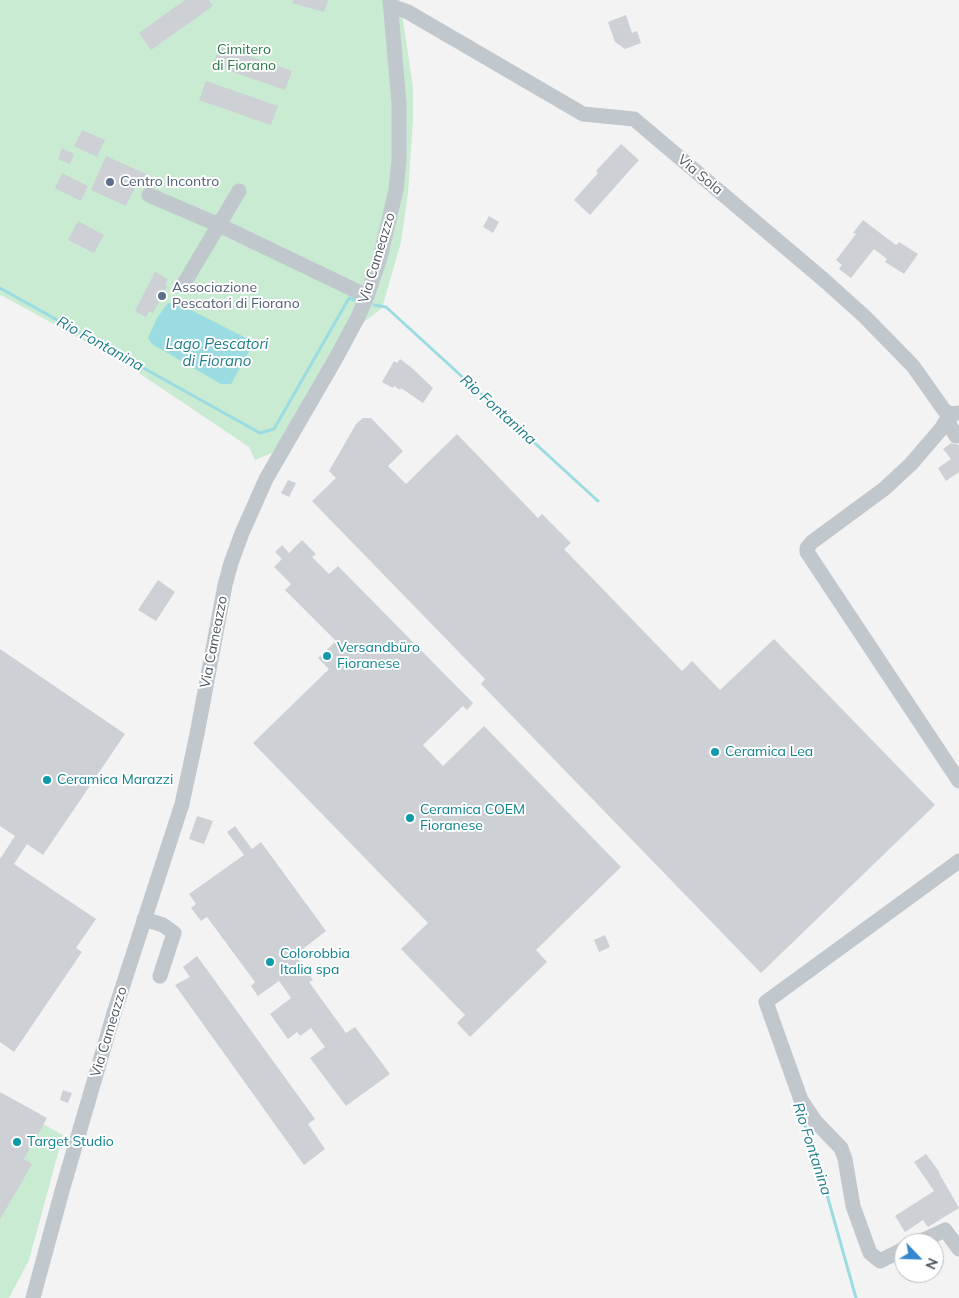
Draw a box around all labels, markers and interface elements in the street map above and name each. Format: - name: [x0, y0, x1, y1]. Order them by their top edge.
- park label: Cimitero di Fiorano: [212, 42, 276, 74]
- street label: Via Sola: [674, 151, 726, 199]
- place label: Centro Incontro: [120, 174, 219, 190]
- marker: Centro Incontro: [104, 176, 116, 188]
- street label: Via Cameazzo: [355, 211, 399, 305]
- place label: Associazione Pescatori di Fiorano: [172, 280, 300, 312]
- marker: Associazione Pescatori di Fiorano: [156, 290, 168, 302]
- water label: Rio Fontanina: [54, 313, 146, 375]
- water label: Lago Pescatori di Fiorano: [166, 335, 268, 370]
- water label: Rio Fontanina: [456, 371, 540, 449]
- street label: Via Cameazzo: [197, 594, 231, 690]
- place label: Versandbüro Fioranese: [337, 640, 420, 672]
- marker: Versandbüro Fioranese: [321, 650, 333, 662]
- place label: Ceramica Lea: [725, 744, 813, 760]
- marker: Ceramica Lea: [709, 746, 721, 758]
- place label: Ceramica Marazzi: [57, 772, 173, 788]
- marker: Ceramica Marazzi: [41, 774, 53, 786]
- place label: Ceramica COEM Fioranese: [420, 802, 525, 834]
- marker: Ceramica COEM Fioranese: [404, 812, 416, 824]
- place label: Colorobbia Italia spa: [280, 946, 350, 979]
- marker: Colorobbia Italia spa: [264, 956, 276, 968]
- street label: Via Cameazzo: [87, 985, 131, 1079]
- water label: Rio Fontanina: [789, 1100, 835, 1198]
- place label: Target Studio: [27, 1134, 114, 1150]
- marker: Target Studio: [11, 1136, 23, 1148]
- north arrow: [894, 1233, 944, 1283]
- text: N: [921, 1255, 942, 1272]

